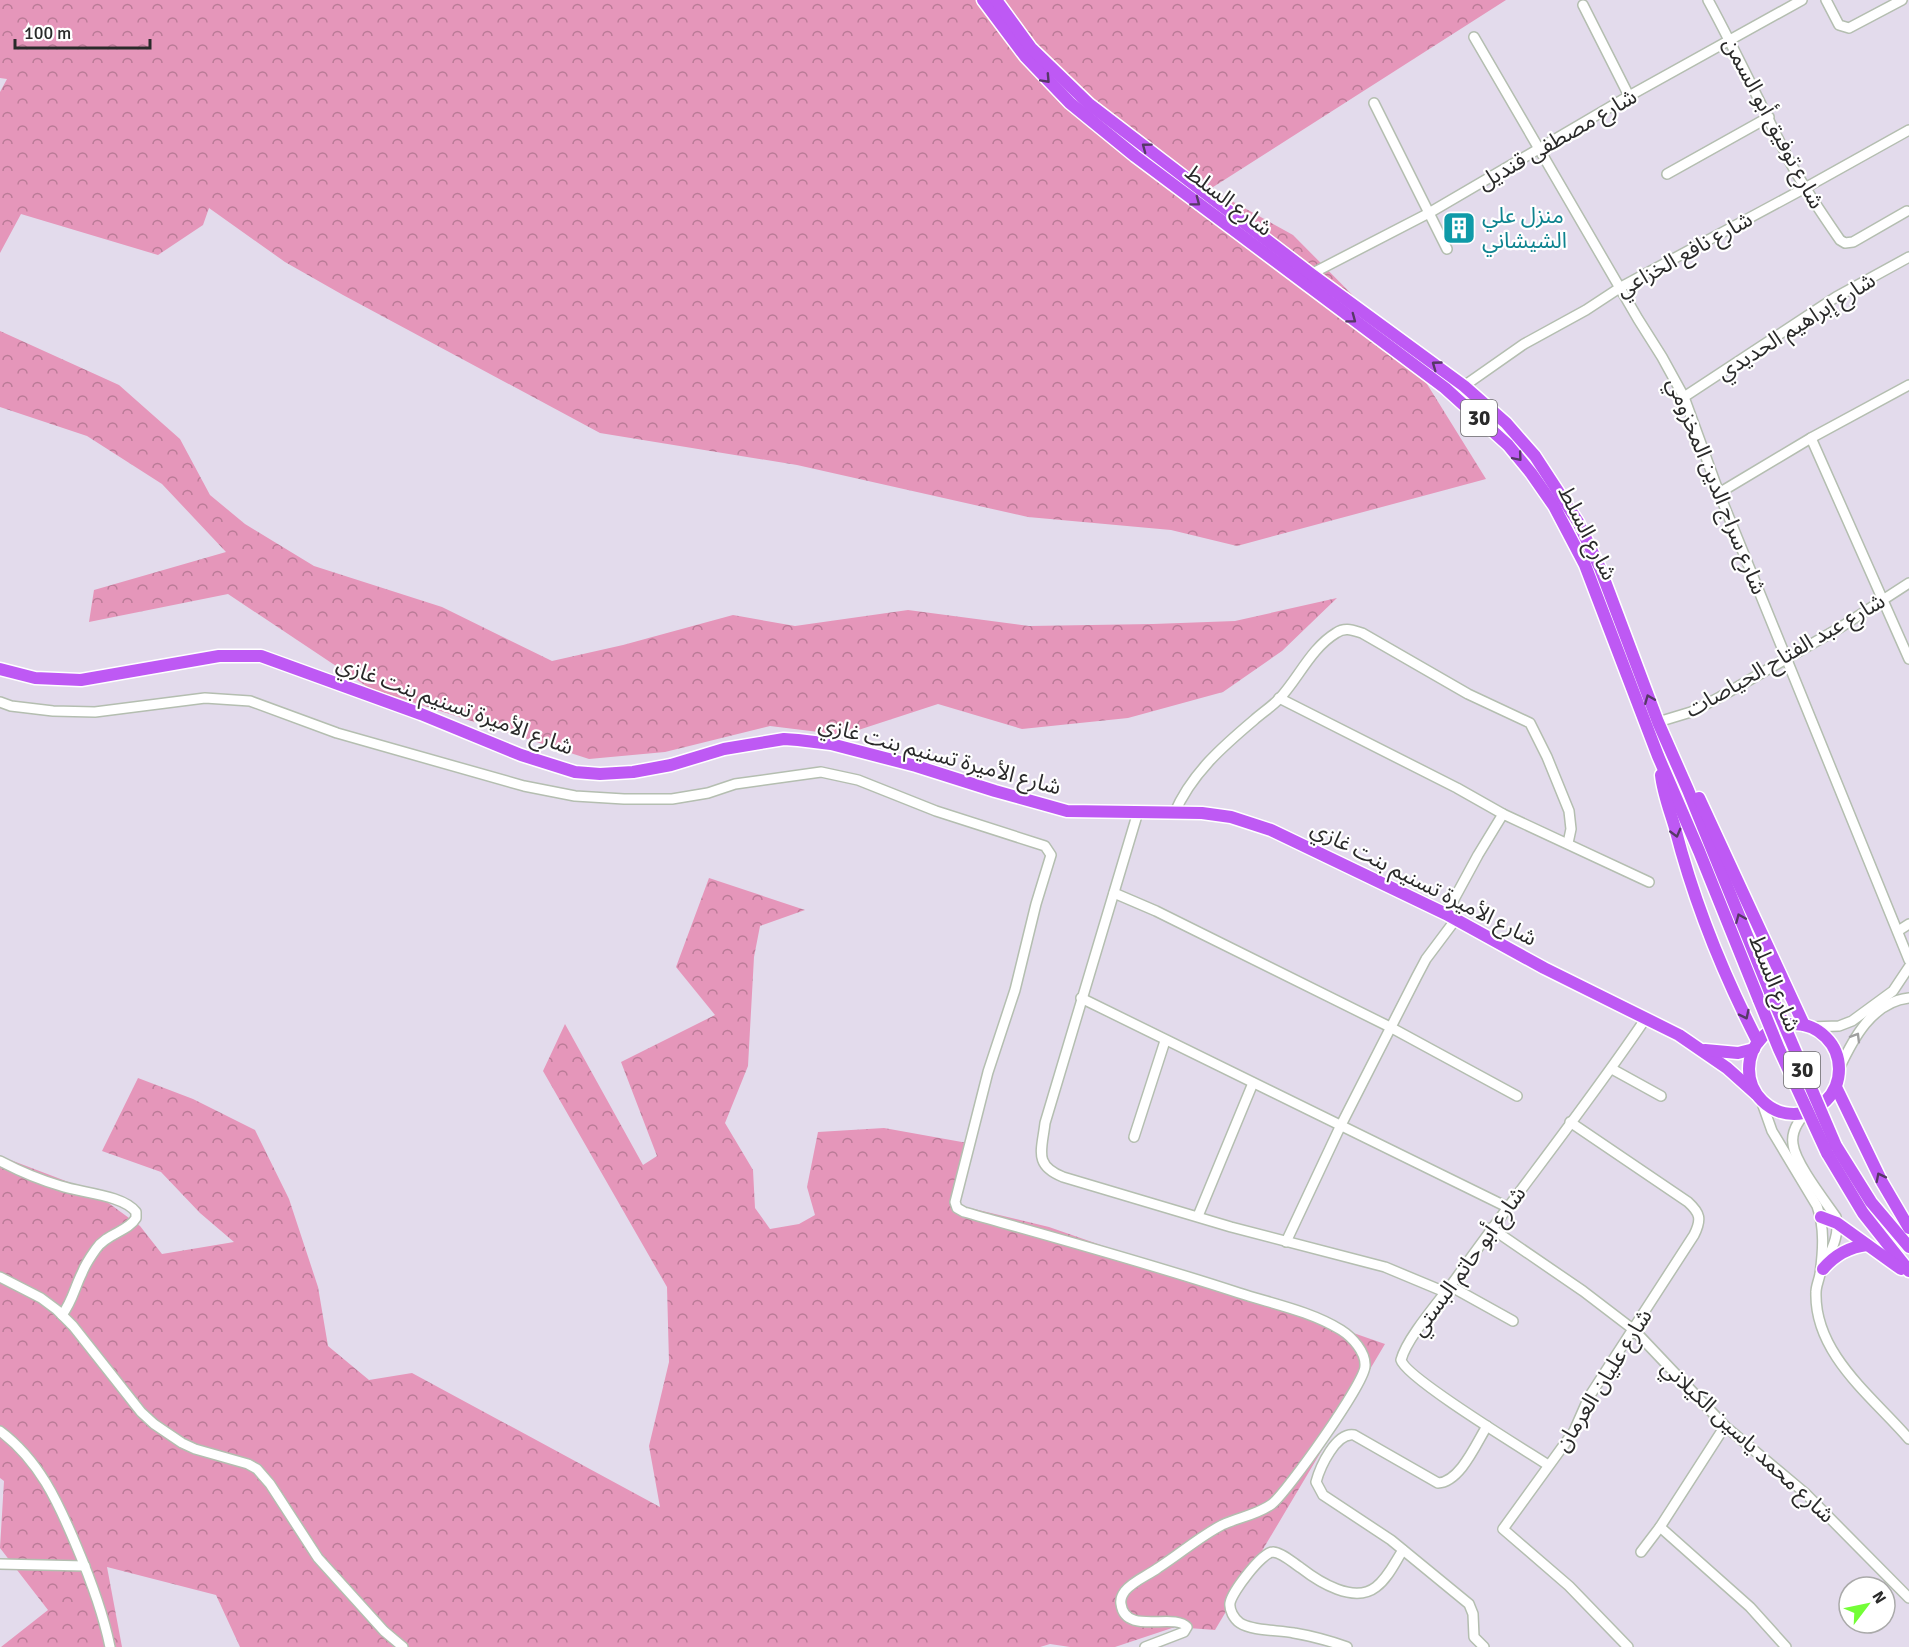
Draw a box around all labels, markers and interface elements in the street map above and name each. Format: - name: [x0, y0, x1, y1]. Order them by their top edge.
- scale bar: [15, 12, 150, 50]
- text: 100 m: [24, 22, 71, 44]
- street label: شارع توفيق أبو السمن: [1715, 33, 1831, 215]
- one-way arrow: [1039, 72, 1050, 82]
- street label: شارع مصطفى قنديل: [1473, 82, 1643, 198]
- one-way arrow: [1141, 143, 1152, 154]
- street label: شارع السلط: [1178, 158, 1278, 244]
- one-way arrow: [1190, 195, 1201, 206]
- place label: منزل علي الشيشاني: [1482, 202, 1567, 257]
- street label: شارع نافع الخزاعي: [1611, 205, 1759, 305]
- building icon: منزل علي الشيشاني: [1441, 210, 1477, 246]
- street label: شارع إبراهيم الحديدي: [1712, 266, 1882, 388]
- one-way arrow: [1346, 312, 1357, 323]
- one-way arrow: [1431, 361, 1442, 372]
- street label: شارع سراج الدين المخزومي: [1658, 374, 1773, 599]
- road number: 30: [1461, 400, 1497, 436]
- one-way arrow: [1511, 450, 1522, 461]
- street label: شارع السلط: [1550, 481, 1623, 586]
- street label: شارع عبد الفتاح الحياصات: [1680, 587, 1891, 726]
- street label: شارع الأميرة تسنيم بنت غازي: [332, 650, 577, 763]
- one-way arrow: [1644, 694, 1657, 705]
- street label: شارع الأميرة تسنيم بنت غازي: [815, 710, 1064, 803]
- street label: شارع الأميرة تسنيم بنت غازي: [1305, 814, 1541, 955]
- one-way arrow: [1668, 828, 1681, 838]
- one-way arrow: [1735, 914, 1747, 925]
- street label: شارع السلط: [1741, 931, 1807, 1037]
- one-way arrow: [1737, 1009, 1749, 1020]
- one-way arrow: [1849, 1033, 1860, 1043]
- road number: 30: [1784, 1052, 1820, 1088]
- one-way arrow: [1876, 1173, 1887, 1183]
- street label: شارع أبو حاتم البستي: [1405, 1181, 1534, 1343]
- street label: شارع عليان العرمان: [1548, 1304, 1660, 1458]
- street label: شارع محمد ياسين الكيلاني: [1653, 1354, 1840, 1531]
- north arrow: [1837, 1575, 1897, 1635]
- text: N: [1867, 1588, 1890, 1608]

